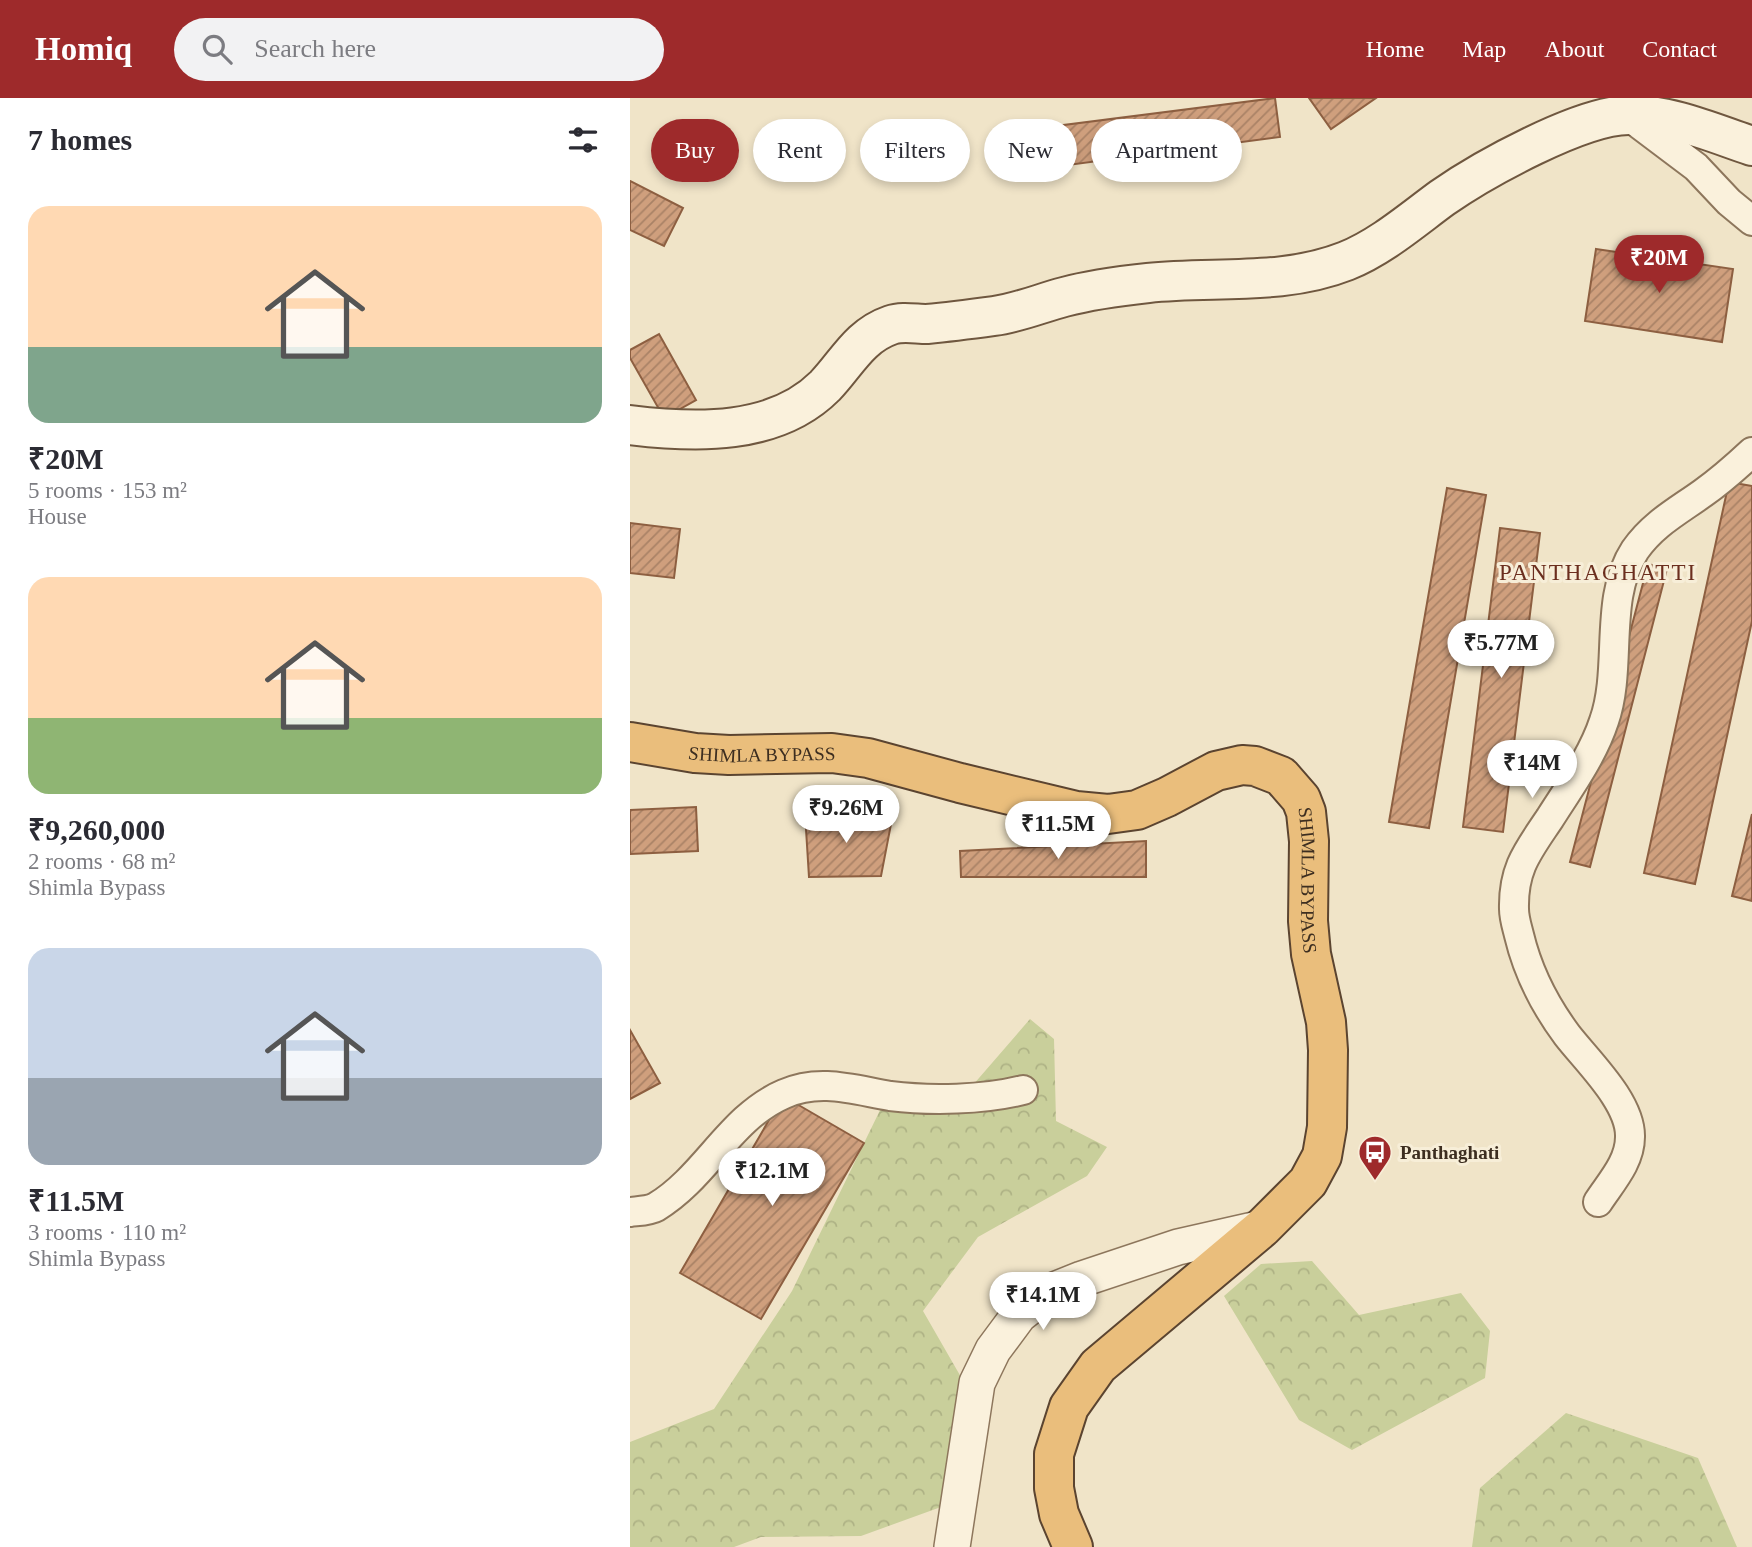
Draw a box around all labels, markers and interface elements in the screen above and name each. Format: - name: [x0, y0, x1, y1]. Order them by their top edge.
- search box: [174, 18, 664, 81]
- icon: search: [198, 30, 236, 68]
- text: Homiq: [35, 31, 132, 67]
- text: Search here: [254, 34, 376, 63]
- text: Home: [1366, 36, 1424, 62]
- text: Map: [1462, 36, 1506, 62]
- text: About: [1544, 36, 1604, 62]
- text: Contact: [1642, 36, 1717, 62]
- chip: Buy: [651, 119, 739, 182]
- chip: Rent: [753, 119, 846, 182]
- chip: Filters: [860, 119, 970, 182]
- chip: New: [984, 119, 1077, 182]
- chip: Apartment: [1091, 119, 1242, 182]
- icon: filters: [564, 121, 602, 159]
- text: 7 homes: [28, 123, 132, 156]
- pin: ₹20M: [1618, 236, 1700, 295]
- text: ₹20M: [1630, 245, 1688, 270]
- icon: home: [252, 251, 378, 377]
- text: ₹20M: [28, 442, 103, 475]
- text: 5 rooms · 153 m²: [28, 478, 187, 503]
- text: House: [28, 504, 87, 529]
- district label: PANTHAGHATTI: [1499, 560, 1697, 585]
- pin: ₹5.77M: [1444, 620, 1558, 680]
- icon: home: [252, 622, 378, 748]
- text: ₹5.77M: [1463, 630, 1539, 655]
- pin: ₹14M: [1491, 740, 1573, 800]
- street label: SHIMLA BYPASS: [687, 742, 836, 766]
- text: ₹14M: [1503, 750, 1561, 775]
- pin: ₹9.26M: [789, 786, 903, 845]
- text: ₹9.26M: [808, 795, 884, 820]
- pin: ₹11.5M: [1001, 802, 1115, 861]
- street label: SHIMLA BYPASS: [1295, 806, 1321, 954]
- text: ₹11.5M: [1021, 811, 1095, 836]
- text: ₹9,260,000: [28, 813, 165, 846]
- text: 2 rooms · 68 m²: [28, 849, 175, 874]
- text: Shimla Bypass: [28, 875, 165, 900]
- icon: home: [252, 993, 378, 1119]
- bus stop icon: Panthaghati: [1356, 1133, 1394, 1182]
- place label: Panthaghati: [1400, 1142, 1499, 1163]
- pin: ₹12.1M: [715, 1148, 829, 1208]
- text: ₹12.1M: [734, 1158, 810, 1183]
- text: ₹11.5M: [28, 1184, 124, 1217]
- text: 3 rooms · 110 m²: [28, 1220, 186, 1245]
- text: Shimla Bypass: [28, 1246, 165, 1271]
- pin: ₹14.1M: [986, 1272, 1100, 1332]
- text: ₹14.1M: [1005, 1282, 1081, 1307]

